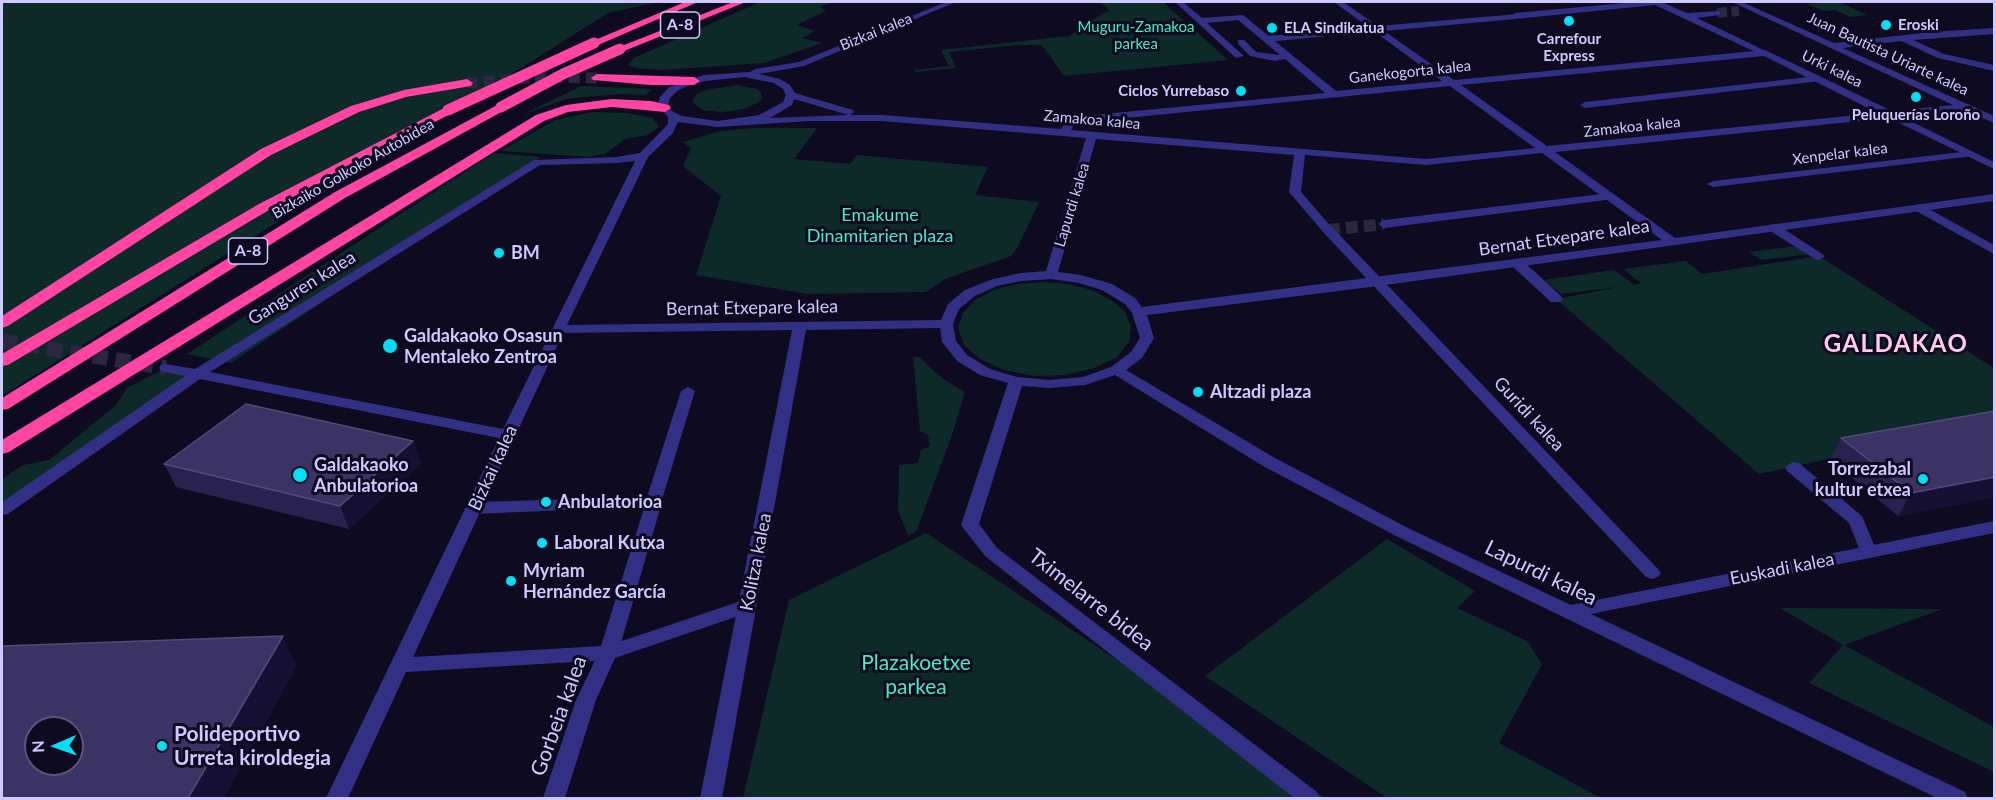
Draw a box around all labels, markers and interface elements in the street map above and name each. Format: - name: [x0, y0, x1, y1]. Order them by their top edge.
- street label: Bizkai kalea: [837, 9, 915, 55]
- street label: Juan Bautista Uriarte kalea: [1805, 9, 1971, 99]
- road number: A-8: [660, 12, 700, 38]
- marker: Carrefour Express: [1562, 14, 1576, 28]
- place label: Eroski: [1898, 16, 1939, 34]
- park label: Muguru-Zamakoa parkea: [1078, 18, 1194, 53]
- marker: Eroski: [1879, 18, 1893, 32]
- place label: ELA Sindikatua: [1284, 19, 1384, 37]
- marker: ELA Sindikatua: [1265, 21, 1279, 35]
- place label: Carrefour Express: [1537, 30, 1601, 65]
- street label: Urki kalea: [1799, 47, 1865, 91]
- street label: Ganekogorta kalea: [1348, 57, 1472, 87]
- place label: Ciclos Yurrebaso: [1118, 82, 1229, 100]
- marker: Ciclos Yurrebaso: [1234, 84, 1248, 98]
- marker: Peluquerías Loroño: [1909, 90, 1923, 104]
- place label: Peluquerías Loroño: [1852, 106, 1980, 124]
- street label: Zamakoa kalea: [1043, 107, 1141, 133]
- street label: Zamakoa kalea: [1583, 113, 1681, 141]
- street label: Bizkaiko Golkoko Autobidea: [269, 115, 437, 223]
- street label: Xenpelar kalea: [1791, 139, 1889, 169]
- street label: Lapurdi kalea: [1051, 161, 1093, 249]
- park label: Emakume Dinamitarien plaza: [807, 204, 953, 246]
- street label: Bernat Etxepare kalea: [1477, 215, 1651, 261]
- road number: A-8: [228, 238, 268, 264]
- place label: BM: [511, 242, 540, 264]
- street label: Ganguren kalea: [244, 246, 360, 330]
- marker: BM: [492, 246, 506, 260]
- street label: Bernat Etxepare kalea: [666, 296, 838, 320]
- place label: Galdakaoko Osasun Mentaleko Zentroa: [404, 325, 563, 368]
- district label: GALDAKAO: [1824, 330, 1968, 358]
- marker: Galdakaoko Osasun Mentaleko Zentroa: [381, 337, 399, 355]
- street label: Guridi kalea: [1489, 372, 1569, 456]
- place label: Altzadi plaza: [1210, 381, 1311, 403]
- marker: Altzadi plaza: [1191, 385, 1205, 399]
- street label: Bizkai kalea: [464, 422, 522, 514]
- place label: Galdakaoko Anbulatorioa: [314, 454, 418, 496]
- place label: Torrezabal kultur etxea: [1815, 458, 1911, 500]
- marker: Galdakaoko Anbulatorioa: [291, 466, 309, 484]
- marker: Torrezabal kultur etxea: [1916, 472, 1930, 486]
- place label: Anbulatorioa: [558, 491, 662, 513]
- marker: Anbulatorioa: [539, 495, 553, 509]
- street label: Kolitza kalea: [736, 511, 776, 613]
- place label: Laboral Kutxa: [554, 532, 665, 554]
- street label: Lapurdi kalea: [1481, 535, 1601, 611]
- marker: Laboral Kutxa: [535, 536, 549, 550]
- street label: Tximelarre bidea: [1024, 544, 1158, 656]
- street label: Euskadi kalea: [1728, 548, 1836, 590]
- place label: Myriam Hernández García: [523, 560, 666, 602]
- marker: Myriam Hernández García: [504, 574, 518, 588]
- park label: Plazakoetxe parkea: [861, 650, 971, 700]
- street label: Gorbeia kalea: [526, 652, 592, 780]
- north arrow: [24, 716, 84, 776]
- place label: Polideportivo Urreta kiroldegia: [174, 721, 331, 771]
- marker: Polideportivo Urreta kiroldegia: [155, 739, 169, 753]
- text: N: [28, 740, 47, 753]

